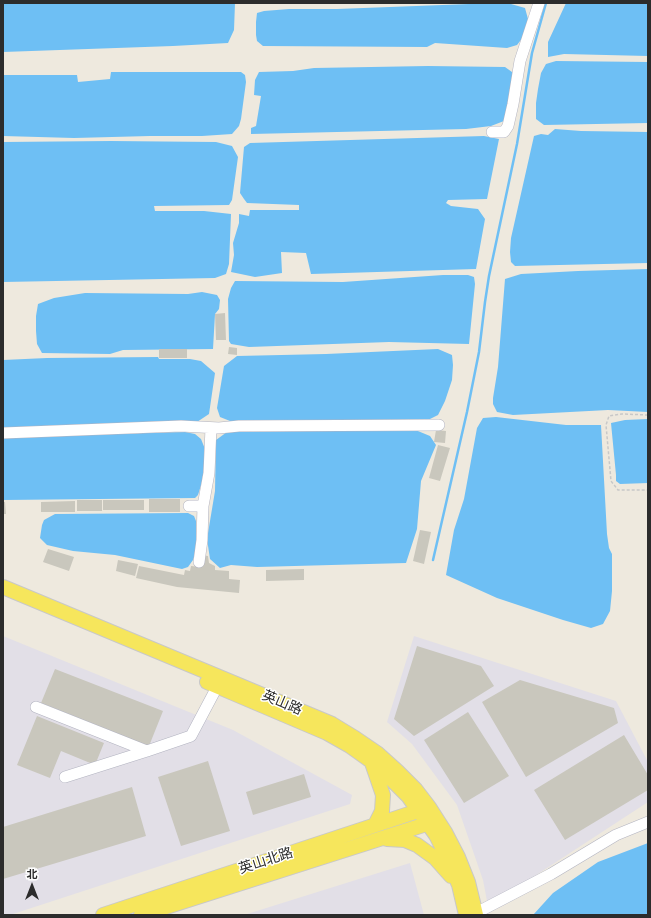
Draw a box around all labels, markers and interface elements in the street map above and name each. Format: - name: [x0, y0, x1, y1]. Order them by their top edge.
- street label: 英山路: [259, 687, 305, 719]
- street label: 英山北路: [237, 844, 295, 878]
- north arrow: [12, 866, 52, 906]
- text: 北: [27, 866, 38, 881]

